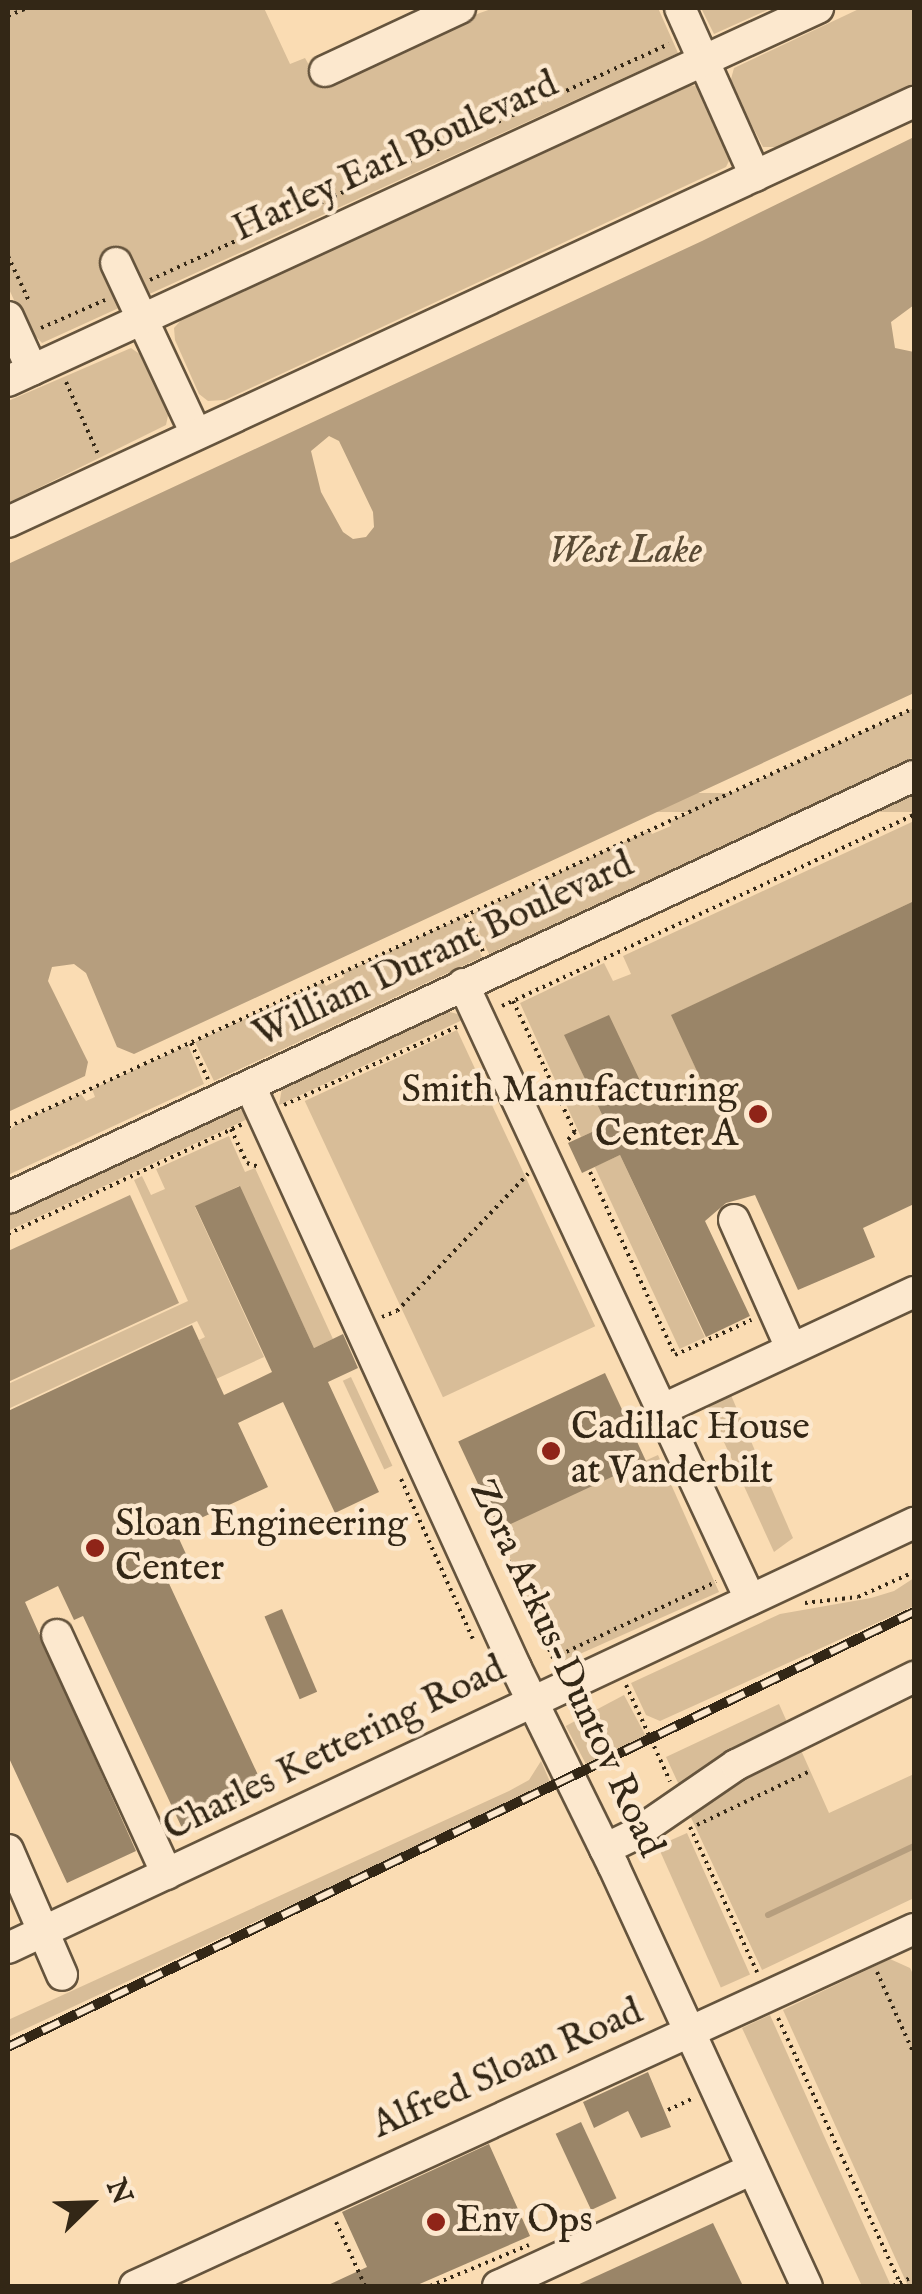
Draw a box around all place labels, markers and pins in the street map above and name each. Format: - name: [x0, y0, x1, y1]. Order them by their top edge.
- place label: Smith Manufacturing Center A: [401, 1069, 738, 1158]
- marker: Smith Manufacturing Center A: [747, 1103, 769, 1125]
- place label: Cadillac House at Vanderbilt: [571, 1406, 810, 1496]
- marker: Cadillac House at Vanderbilt: [540, 1440, 562, 1462]
- place label: Sloan Engineering Center: [115, 1503, 408, 1592]
- marker: Sloan Engineering Center: [84, 1537, 106, 1559]
- place label: Env Ops: [456, 2199, 593, 2245]
- marker: Env Ops: [425, 2211, 447, 2233]

